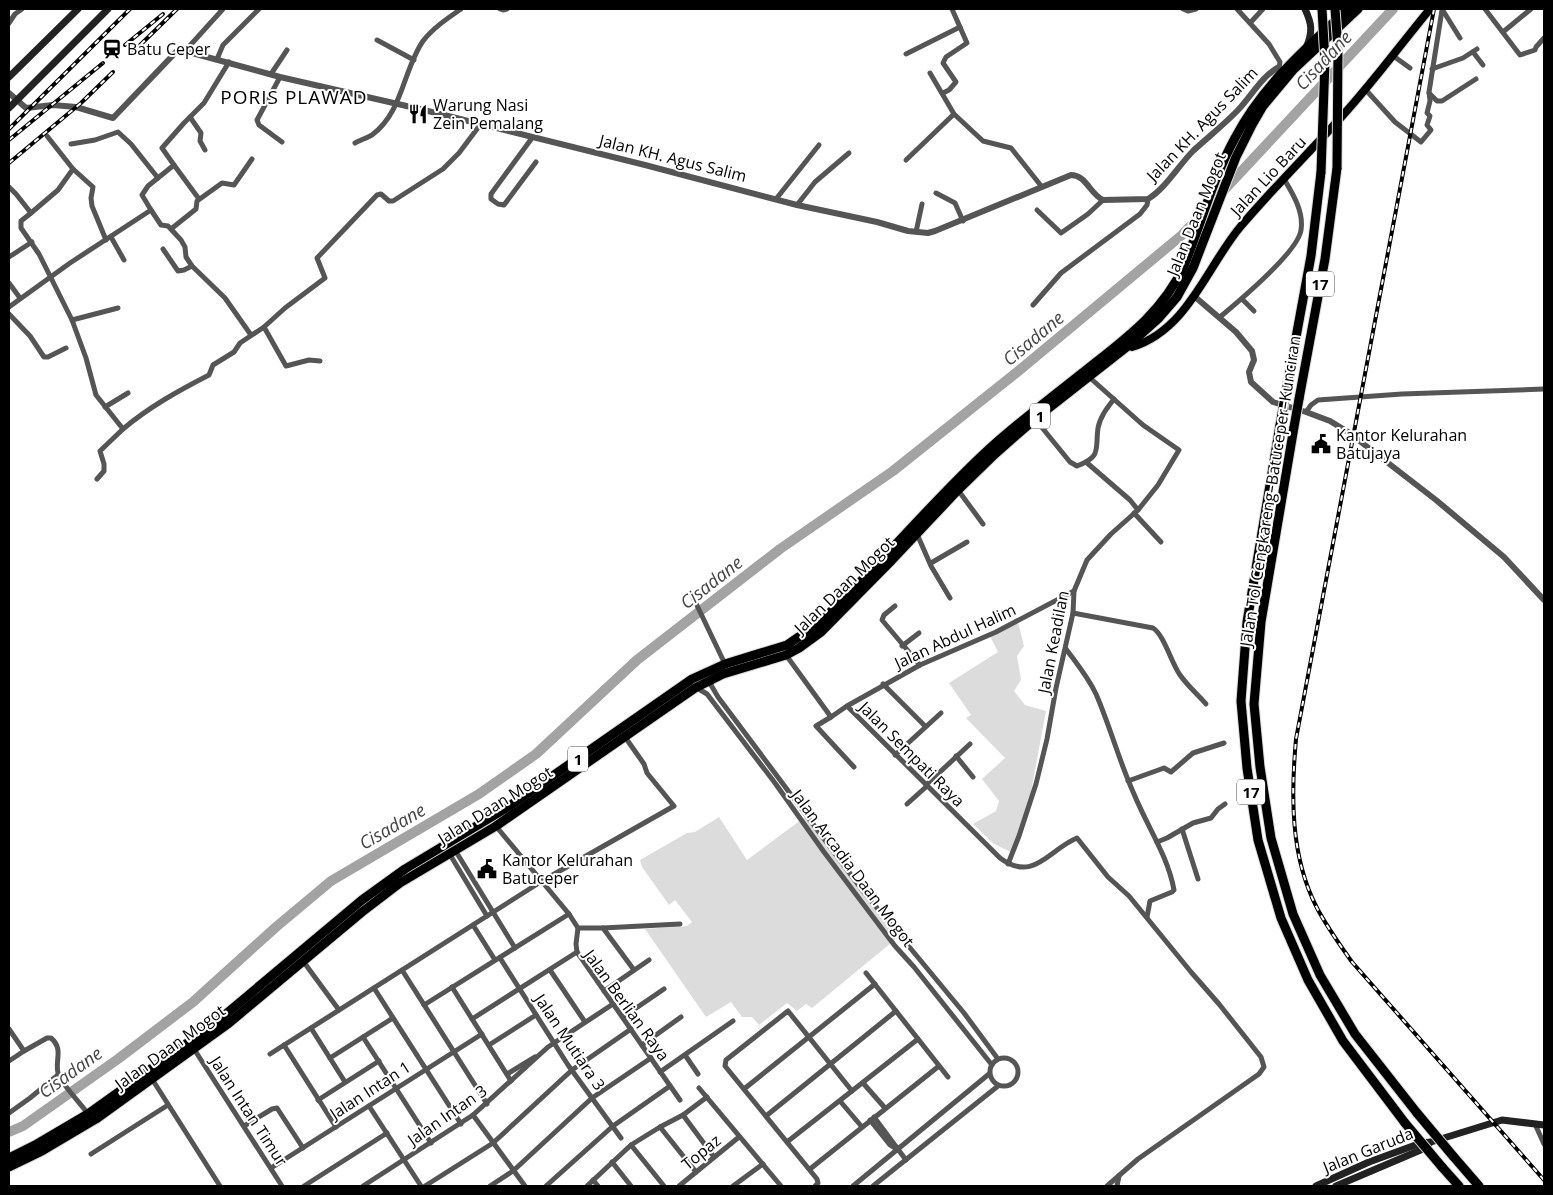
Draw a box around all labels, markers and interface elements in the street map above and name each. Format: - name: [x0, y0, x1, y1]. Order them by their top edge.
- water label: Cisadane: [1289, 25, 1357, 95]
- station icon: Batu Ceper: [101, 38, 123, 60]
- place label: Batu Ceper: [127, 38, 211, 60]
- street label: Jalan KH. Agus Salim: [1140, 62, 1262, 187]
- district label: PORIS PLAWAD: [220, 84, 368, 110]
- place label: Warung Nasi Zein Pemalang: [433, 94, 543, 134]
- restaurant icon: Warung Nasi Zein Pemalang: [407, 103, 429, 125]
- street label: Jalan KH. Agus Salim: [595, 129, 749, 187]
- street label: Jalan Lio Baru: [1224, 131, 1311, 222]
- street label: Jalan Daan Mogot: [1160, 149, 1231, 281]
- road number: 17: [1306, 272, 1334, 296]
- water label: Cisadane: [997, 305, 1069, 371]
- street label: Jalan Tol Cengkareng–Batuceper–Kunciran: [1234, 334, 1305, 650]
- road number: 1: [1030, 404, 1050, 428]
- place label: Kantor Kelurahan Batujaya: [1336, 424, 1467, 464]
- public building icon: Kantor Kelurahan Batujaya: [1310, 433, 1332, 455]
- street label: Jalan Daan Mogot: [788, 531, 899, 640]
- water label: Cisadane: [675, 550, 747, 614]
- street label: Jalan Keadilan: [1032, 589, 1074, 697]
- street label: Jalan Abdul Halim: [889, 598, 1019, 675]
- street label: Jalan Sempati Raya: [853, 695, 970, 812]
- road number: 1: [568, 746, 588, 772]
- street label: Jalan Daan Mogot: [432, 761, 557, 850]
- road number: 17: [1237, 780, 1265, 804]
- street label: Jalan Arcadia Daan Mogot: [785, 783, 920, 951]
- water label: Cisadane: [354, 797, 430, 855]
- place label: Kantor Kelurahan Batuceper: [502, 849, 633, 889]
- public building icon: Kantor Kelurahan Batuceper: [476, 858, 498, 880]
- street label: Jalan Berlian Raya: [578, 943, 675, 1065]
- street label: Jalan Mutiara 3: [529, 988, 610, 1094]
- street label: Jalan Daan Mogot: [109, 999, 230, 1096]
- water label: Cisadane: [33, 1041, 107, 1103]
- street label: Jalan Intan Timur: [204, 1050, 293, 1171]
- street label: Jalan Intan 1: [324, 1056, 415, 1125]
- street label: Jalan Intan 3: [401, 1080, 491, 1152]
- street label: Jalan Garuda: [1318, 1122, 1416, 1179]
- street label: Topaz: [677, 1129, 725, 1175]

